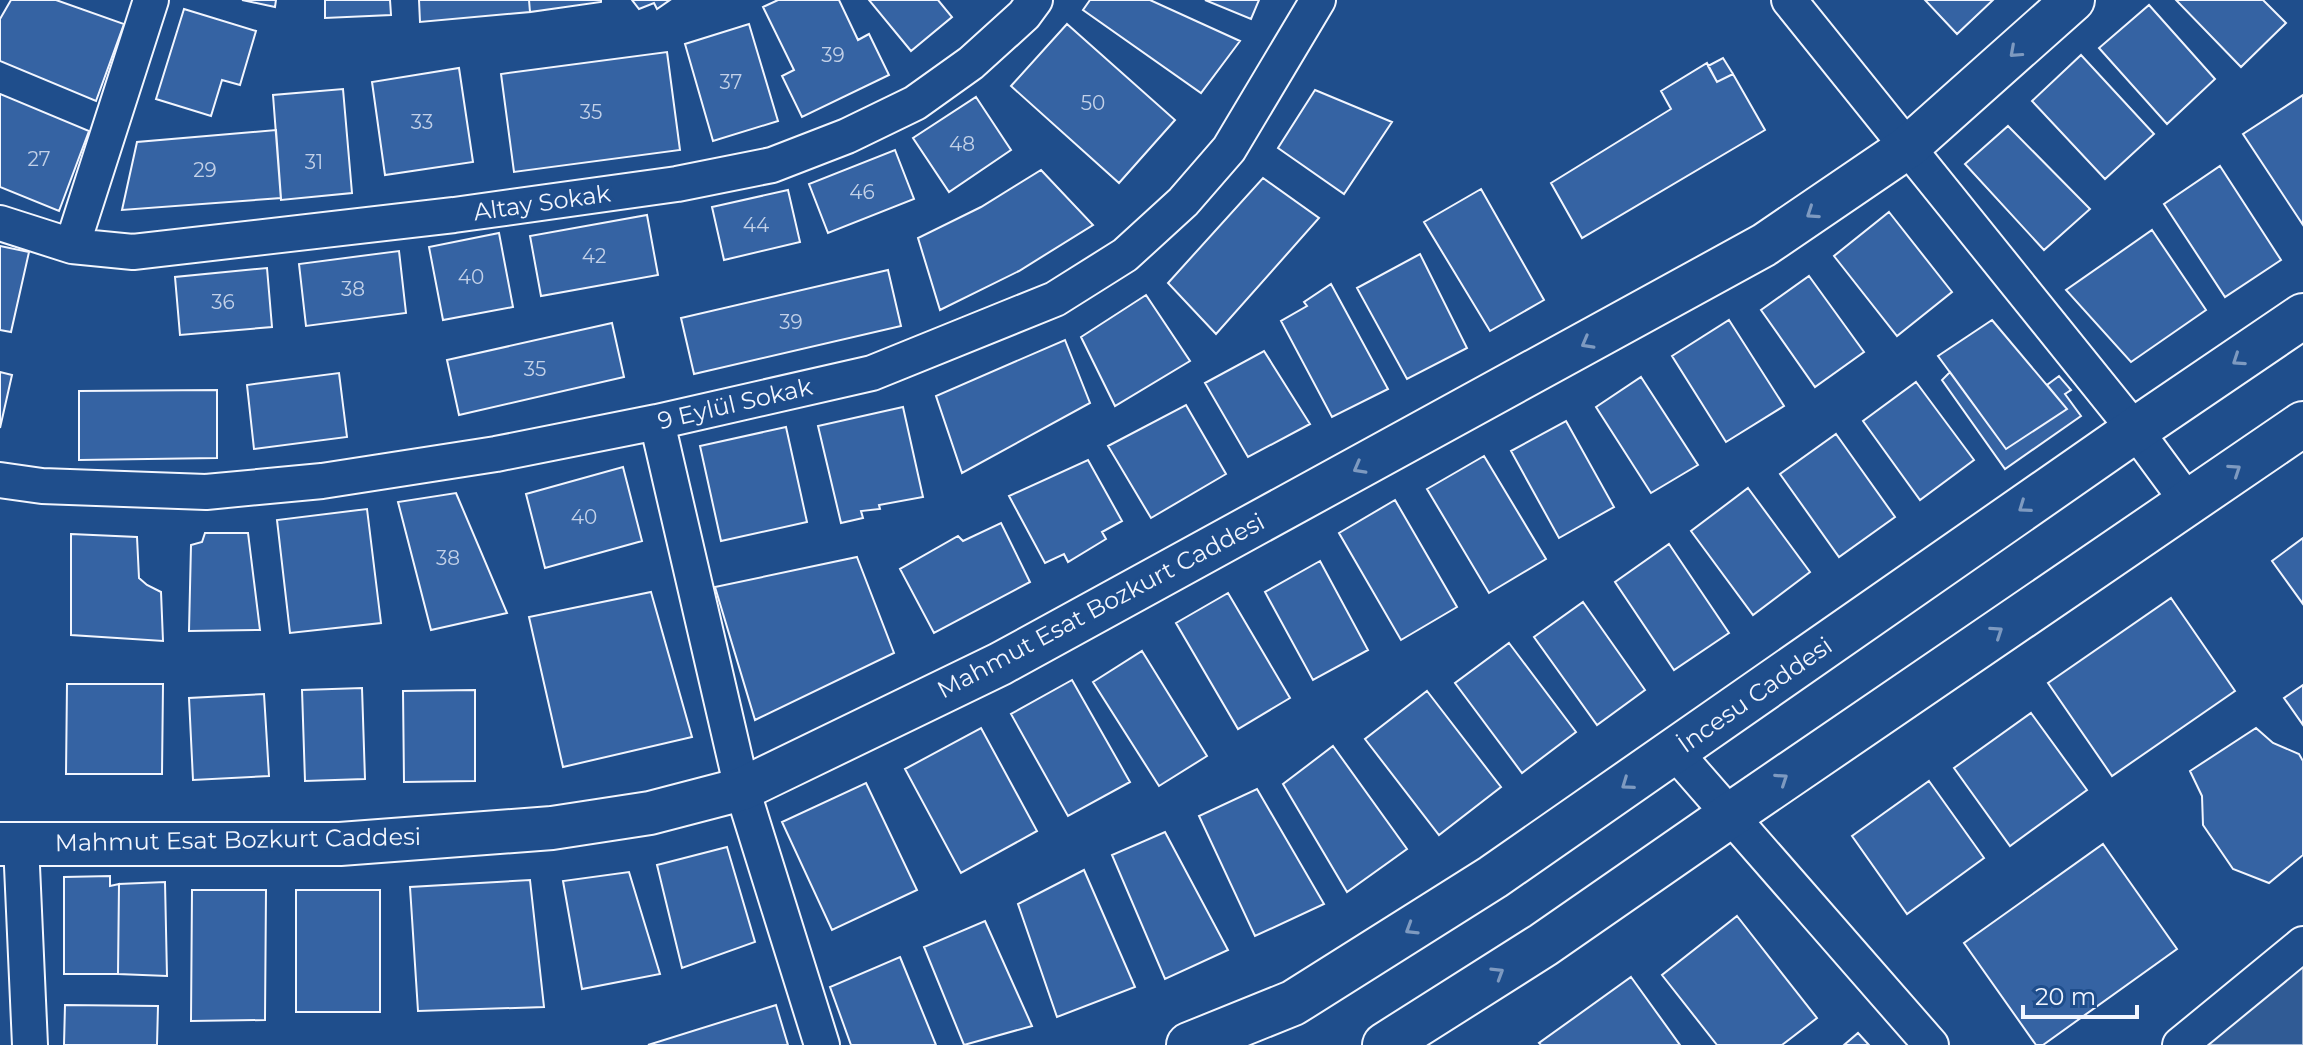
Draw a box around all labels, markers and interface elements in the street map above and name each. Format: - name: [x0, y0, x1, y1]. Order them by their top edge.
- one-way arrow: [2010, 42, 2025, 56]
- house number: 39: [821, 43, 845, 67]
- house number: 37: [720, 70, 742, 94]
- house number: 50: [1081, 91, 1105, 115]
- house number: 35: [580, 100, 602, 124]
- house number: 33: [411, 110, 433, 134]
- house number: 48: [949, 132, 975, 156]
- house number: 27: [27, 147, 51, 171]
- house number: 31: [305, 150, 323, 174]
- house number: 29: [193, 158, 217, 182]
- street label: Altay Sokak: [472, 178, 613, 226]
- house number: 46: [849, 180, 875, 204]
- one-way arrow: [1806, 203, 1820, 218]
- house number: 44: [743, 213, 769, 237]
- house number: 42: [582, 244, 606, 268]
- house number: 40: [458, 265, 484, 289]
- house number: 38: [341, 277, 365, 301]
- house number: 36: [211, 290, 235, 314]
- house number: 39: [779, 310, 803, 334]
- one-way arrow: [1581, 333, 1596, 349]
- one-way arrow: [2233, 350, 2247, 365]
- house number: 35: [524, 357, 546, 381]
- street label: 9 Eylül Sokak: [655, 371, 816, 435]
- one-way arrow: [1353, 458, 1368, 474]
- one-way arrow: [2226, 465, 2240, 480]
- one-way arrow: [2019, 497, 2033, 512]
- house number: 40: [571, 505, 597, 529]
- street label: Mahmut Esat Bozkurt Caddesi: [932, 507, 1269, 704]
- house number: 38: [436, 546, 460, 570]
- one-way arrow: [1988, 627, 2002, 642]
- street label: İncesu Caddesi: [1672, 631, 1837, 759]
- one-way arrow: [1621, 774, 1636, 789]
- one-way arrow: [1774, 774, 1788, 789]
- street label: Mahmut Esat Bozkurt Caddesi: [55, 822, 421, 857]
- one-way arrow: [1405, 919, 1420, 934]
- one-way arrow: [1489, 968, 1504, 983]
- scale bar: [2023, 969, 2137, 1019]
- text: 20 m: [2035, 982, 2096, 1011]

